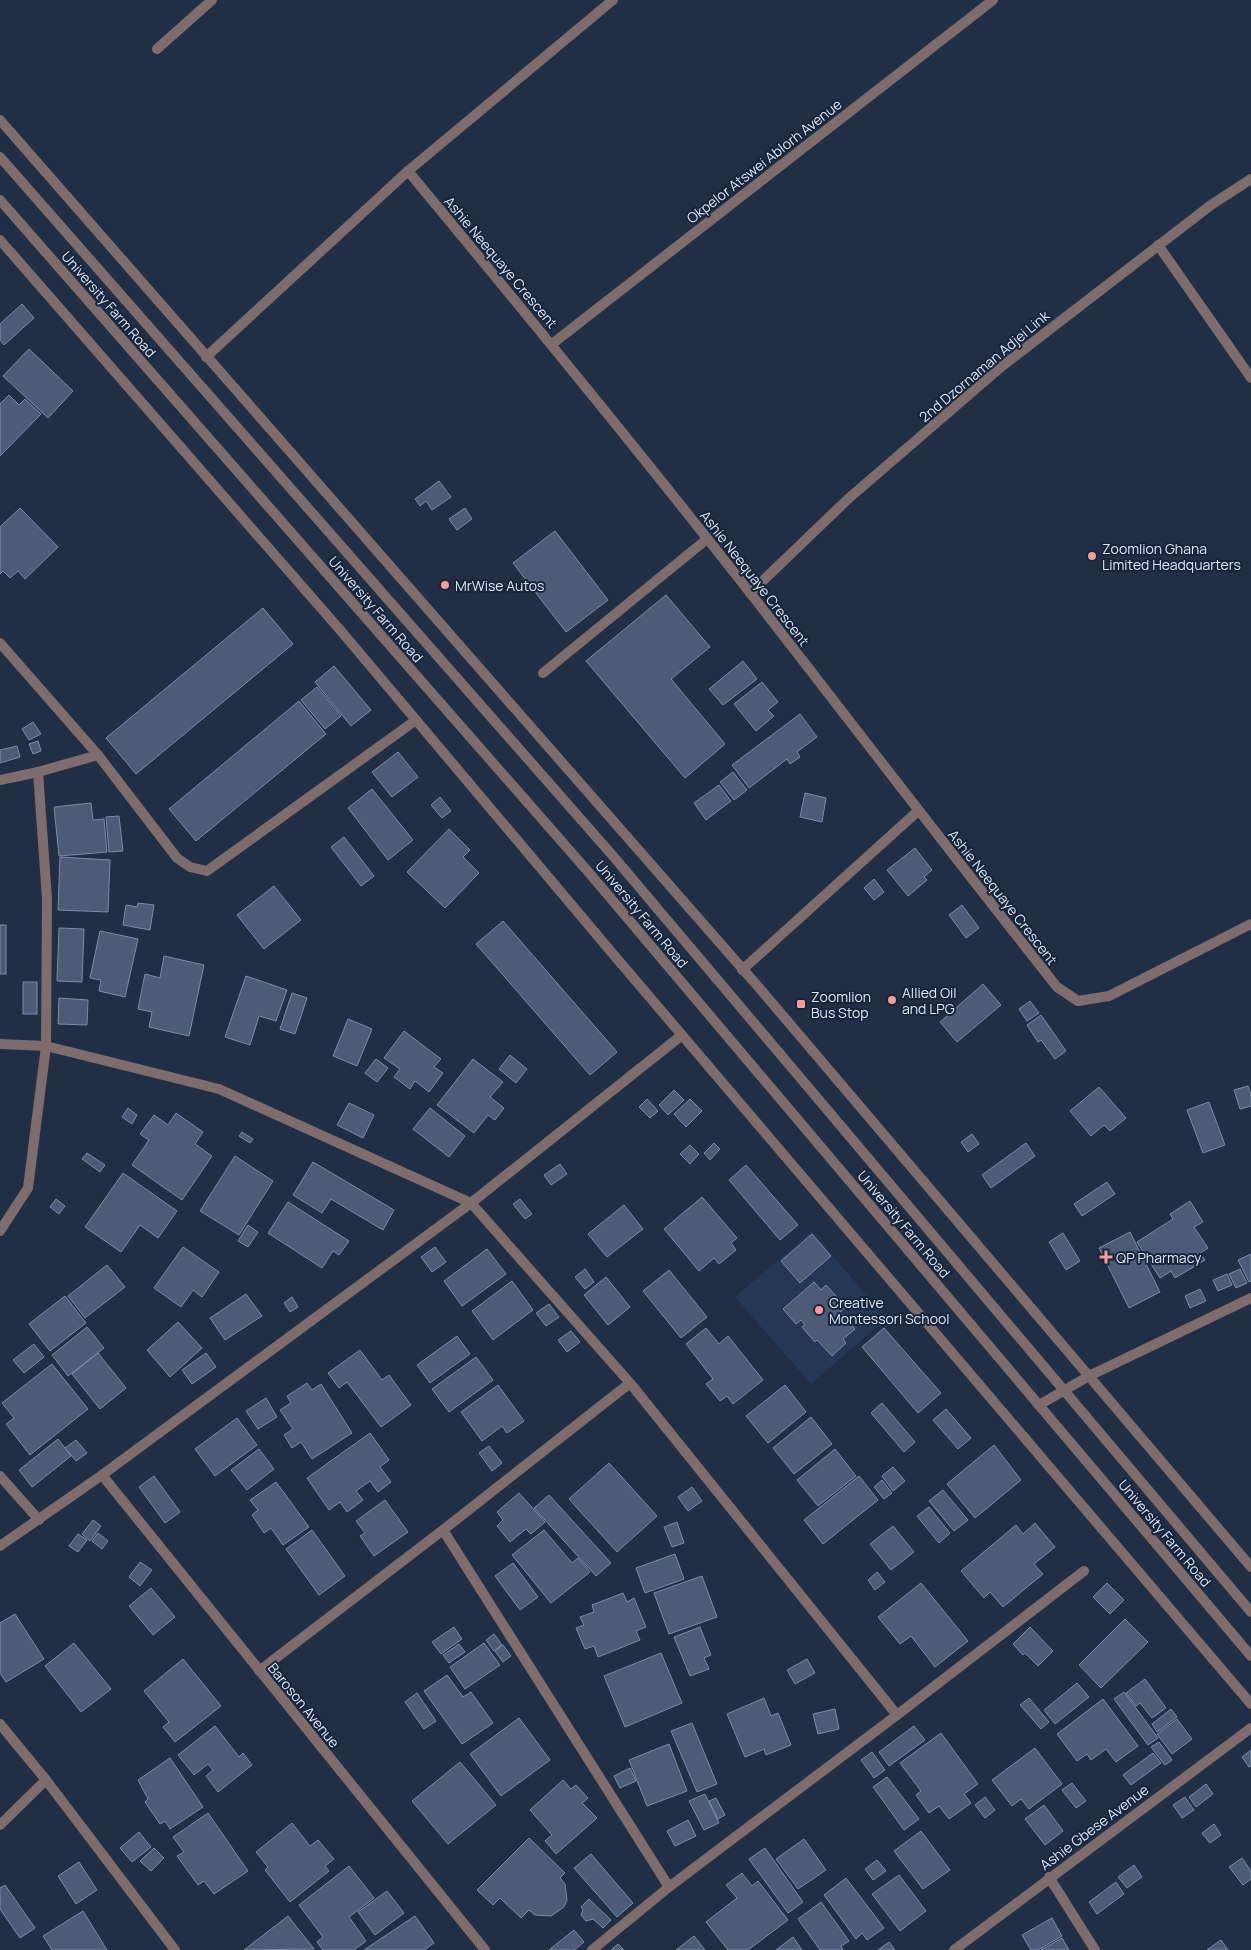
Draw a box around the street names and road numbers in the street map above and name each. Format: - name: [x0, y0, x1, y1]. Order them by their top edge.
- street label: Okpelor Atswei Ablorh Avenue: [683, 94, 845, 228]
- street label: Ashie Neequaye Crescent: [440, 192, 562, 332]
- street label: University Farm Road: [58, 247, 160, 361]
- street label: 2nd Dzornaman Adjei Link: [915, 305, 1054, 426]
- street label: Ashie Neequaye Crescent: [696, 506, 814, 650]
- street label: University Farm Road: [325, 552, 427, 666]
- street label: Ashie Neequaye Crescent: [944, 825, 1062, 969]
- street label: University Farm Road: [591, 856, 693, 972]
- street label: University Farm Road: [853, 1166, 955, 1282]
- street label: University Farm Road: [1114, 1475, 1216, 1591]
- street label: Baroson Avenue: [264, 1659, 344, 1751]
- street label: Ashie Gbese Avenue: [1036, 1780, 1152, 1874]

